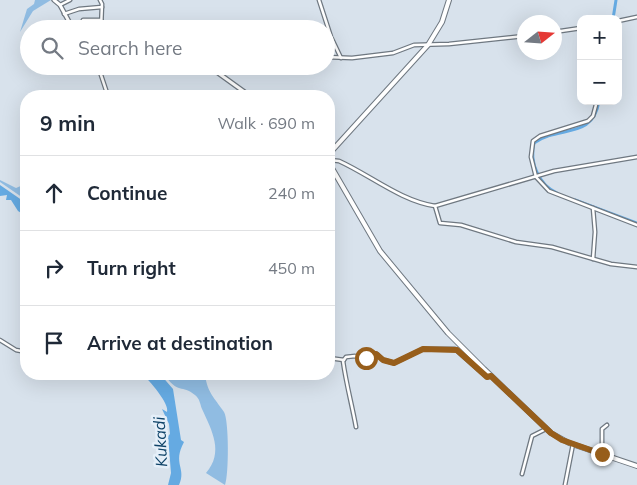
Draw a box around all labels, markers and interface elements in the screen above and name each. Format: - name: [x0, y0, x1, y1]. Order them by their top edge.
- north arrow: [517, 15, 562, 60]
- map controls: [577, 15, 622, 105]
- button: +: [577, 15, 622, 60]
- search box: [20, 20, 335, 75]
- icon: search: [38, 34, 66, 62]
- text: Search here: [78, 36, 182, 60]
- button: −: [577, 60, 622, 105]
- text: 9 min: [40, 110, 95, 136]
- text: Walk · 690 m: [217, 113, 315, 133]
- icon: ahead: [40, 179, 68, 207]
- text: Continue: [87, 181, 167, 205]
- text: 240 m: [268, 183, 315, 203]
- icon: right: [40, 254, 68, 282]
- text: Turn right: [87, 256, 176, 280]
- text: 450 m: [268, 258, 315, 278]
- icon: arrive: [40, 329, 68, 357]
- text: Arrive at destination: [87, 331, 273, 355]
- route start: [355, 347, 378, 370]
- water label: Kukadi: [149, 416, 171, 468]
- route end: [591, 443, 614, 466]

